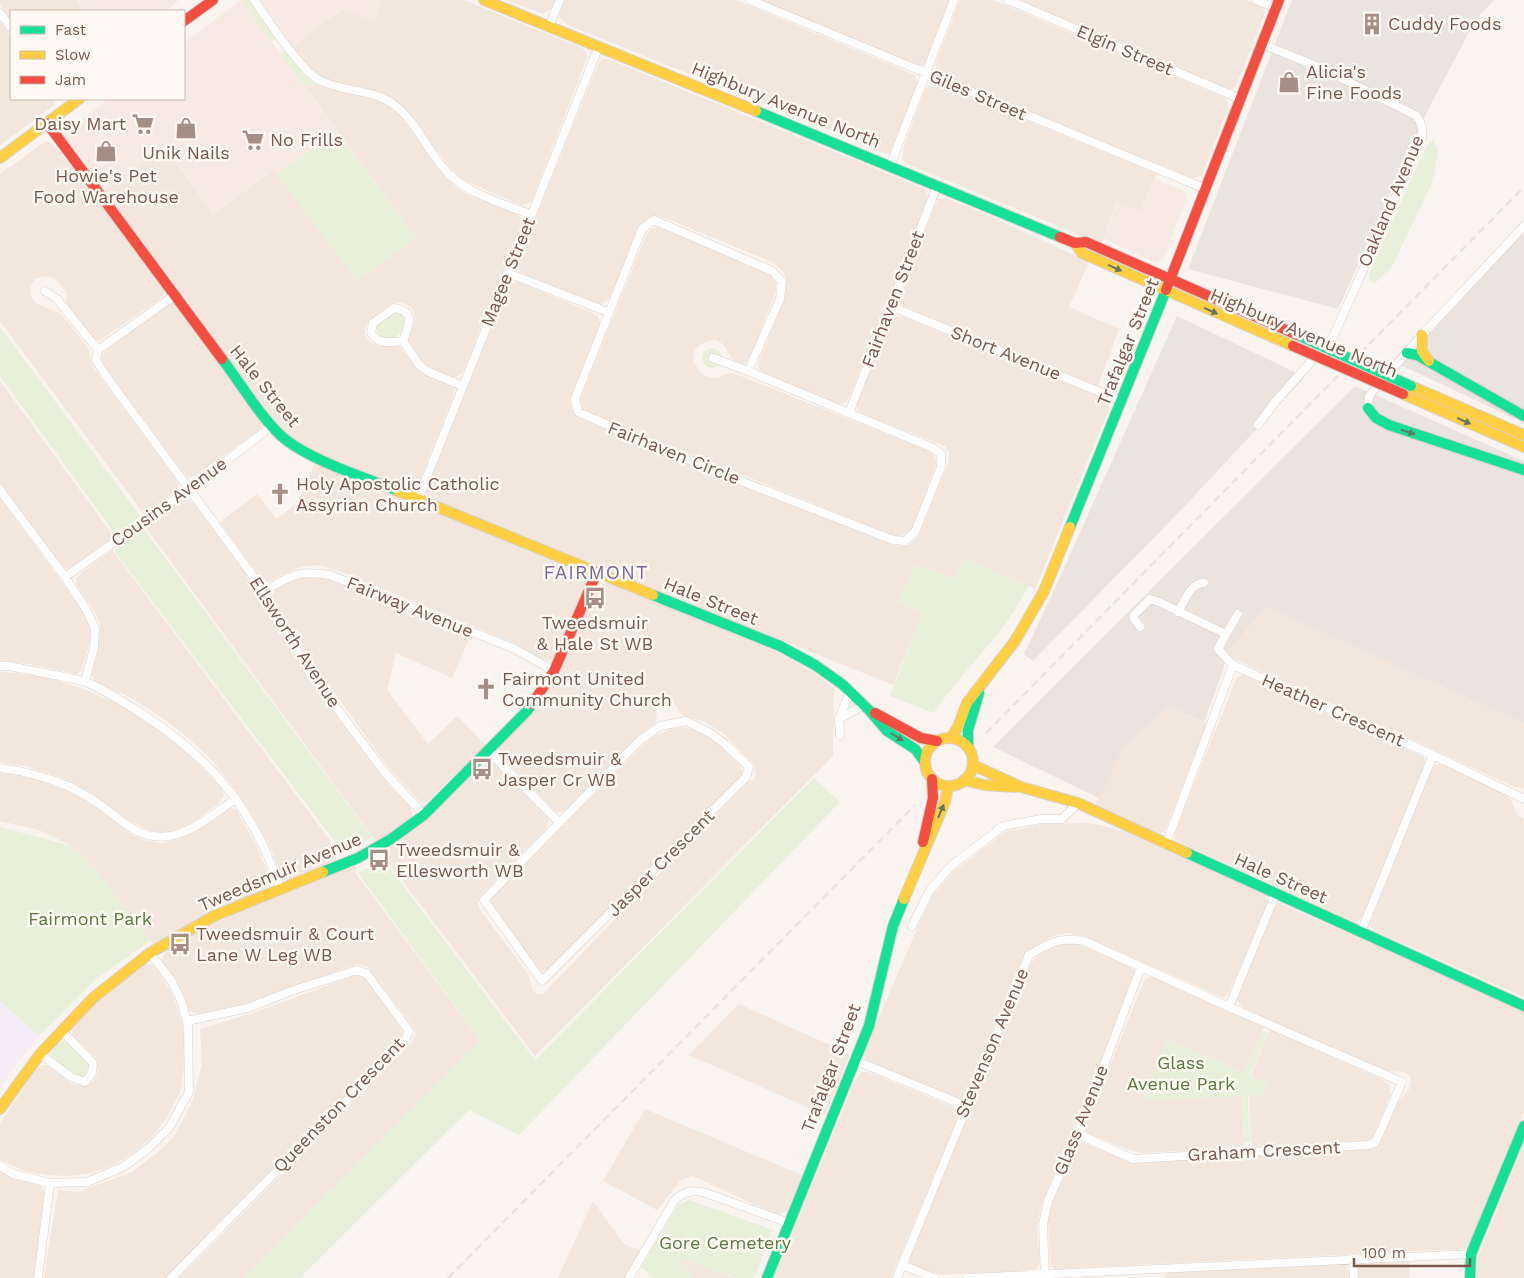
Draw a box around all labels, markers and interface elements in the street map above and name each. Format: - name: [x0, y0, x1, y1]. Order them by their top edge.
- legend: [10, 10, 185, 100]
- building icon: Cuddy Foods: [1359, 11, 1385, 37]
- place label: Cuddy Foods: [1388, 13, 1501, 34]
- street label: Elgin Street: [1074, 20, 1177, 79]
- text: Fast: [55, 21, 87, 39]
- text: Slow: [55, 46, 91, 64]
- street label: Highbury Avenue North: [689, 57, 884, 152]
- place label: Alicia's Fine Foods: [1306, 61, 1402, 103]
- street label: Giles Street: [926, 65, 1030, 125]
- shop icon: Alicia's Fine Foods: [1276, 69, 1302, 95]
- text: Jam: [55, 71, 86, 89]
- supermarket icon: Daisy Mart: [130, 111, 156, 137]
- place label: Daisy Mart: [34, 113, 126, 134]
- shop icon: Unik Nails: [173, 115, 199, 141]
- supermarket icon: No Frills: [240, 127, 266, 153]
- place label: No Frills: [270, 129, 343, 150]
- street label: Oakland Avenue: [1353, 132, 1428, 270]
- shop icon: Howie's Pet Food Warehouse: [93, 138, 119, 164]
- place label: Unik Nails: [142, 142, 230, 163]
- place label: Howie's Pet Food Warehouse: [33, 165, 179, 207]
- street label: Magee Street: [476, 214, 539, 330]
- street label: Fairhaven Street: [857, 227, 928, 370]
- one-way arrow: [1108, 264, 1122, 272]
- street label: Trafalgar Street: [1092, 274, 1163, 409]
- street label: Highbury Avenue North: [1207, 283, 1401, 382]
- one-way arrow: [1204, 307, 1218, 315]
- street label: Short Avenue: [948, 321, 1064, 384]
- street label: Hale Street: [226, 340, 305, 431]
- street label: Fairhaven Circle: [605, 416, 743, 489]
- one-way arrow: [1457, 417, 1471, 425]
- one-way arrow: [1401, 428, 1416, 436]
- street label: Cousins Avenue: [107, 452, 231, 551]
- place label: Holy Apostolic Catholic Assyrian Church: [296, 473, 500, 515]
- church icon: Holy Apostolic Catholic Assyrian Church: [267, 481, 293, 507]
- district label: FAIRMONT: [544, 561, 648, 584]
- street label: Ellsworth Avenue: [245, 572, 346, 711]
- street label: Fairway Avenue: [344, 572, 477, 642]
- street label: Hale Street: [661, 572, 762, 629]
- bus stop icon: Tweedsmuir & Hale St WB: [582, 585, 608, 611]
- place label: Tweedsmuir & Hale St WB: [537, 612, 653, 654]
- place label: Fairmont United Community Church: [502, 668, 672, 710]
- street label: Heather Crescent: [1259, 669, 1408, 751]
- church icon: Fairmont United Community Church: [473, 676, 499, 702]
- one-way arrow: [890, 733, 903, 742]
- place label: Tweedsmuir & Jasper Cr WB: [498, 748, 622, 790]
- bus stop icon: Tweedsmuir & Jasper Cr WB: [469, 756, 495, 782]
- street label: Jasper Crescent: [603, 804, 719, 920]
- one-way arrow: [938, 804, 946, 818]
- street label: Tweedsmuir Avenue: [195, 828, 364, 915]
- place label: Tweedsmuir & Ellesworth WB: [396, 839, 524, 881]
- bus stop icon: Tweedsmuir & Ellesworth WB: [366, 847, 392, 873]
- street label: Hale Street: [1231, 848, 1331, 908]
- park label: Fairmont Park: [28, 908, 152, 929]
- place label: Tweedsmuir & Court Lane W Leg WB: [196, 923, 375, 965]
- bus stop icon: Tweedsmuir & Court Lane W Leg WB: [167, 931, 193, 957]
- street label: Stevenson Avenue: [950, 965, 1033, 1121]
- street label: Trafalgar Street: [796, 1000, 865, 1135]
- street label: Queenston Crescent: [269, 1032, 409, 1177]
- park label: Glass Avenue Park: [1127, 1052, 1235, 1094]
- street label: Glass Avenue: [1049, 1062, 1112, 1178]
- street label: Graham Crescent: [1187, 1136, 1341, 1165]
- park label: Gore Cemetery: [659, 1232, 792, 1253]
- scale bar: [1354, 1236, 1470, 1268]
- text: 100 m: [1362, 1244, 1406, 1262]

